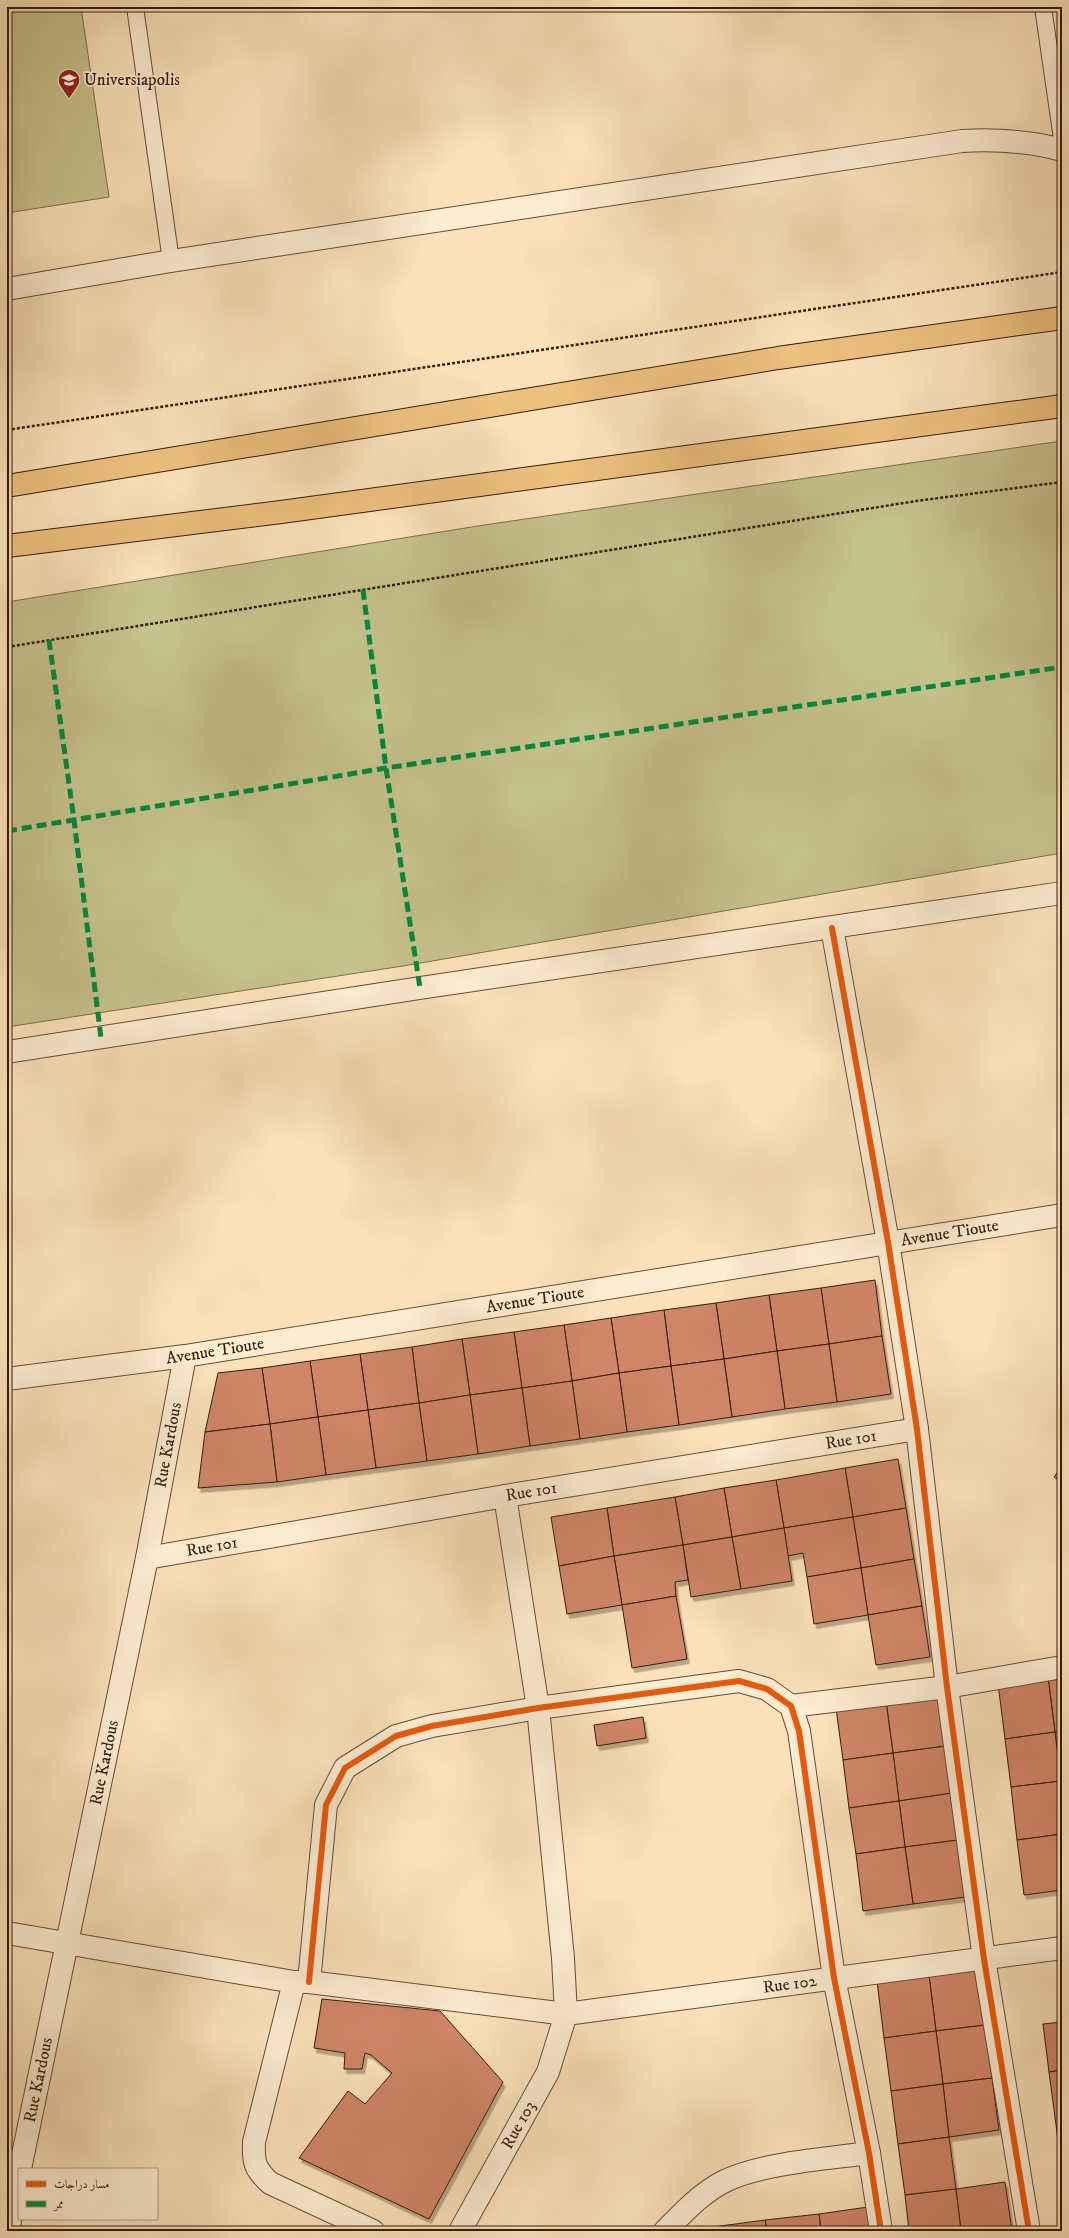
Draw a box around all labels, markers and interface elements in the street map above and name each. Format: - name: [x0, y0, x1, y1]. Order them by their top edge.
- school or university icon: Universiapolis: [56, 67, 82, 100]
- place label: Universiapolis: [84, 69, 180, 91]
- street label: Avenue Tioute: [899, 1214, 1000, 1252]
- street label: Avenue Tioute: [484, 1281, 586, 1318]
- street label: Avenue Tioute: [165, 1332, 266, 1369]
- street label: Rue Kardous: [149, 1400, 187, 1490]
- street label: Rue 101: [824, 1425, 878, 1455]
- street label: Rue 101: [504, 1477, 559, 1507]
- street label: Rue 101: [185, 1531, 239, 1562]
- street label: Rue Kardous: [85, 1718, 124, 1807]
- street label: Rue 102: [762, 1970, 819, 1999]
- street label: Rue Kardous: [19, 2035, 58, 2124]
- street label: Rue 103: [496, 2097, 541, 2153]
- legend: [18, 2168, 158, 2220]
- text: مسار دراجات: [54, 2177, 110, 2192]
- text: ممر: [52, 2197, 64, 2212]

